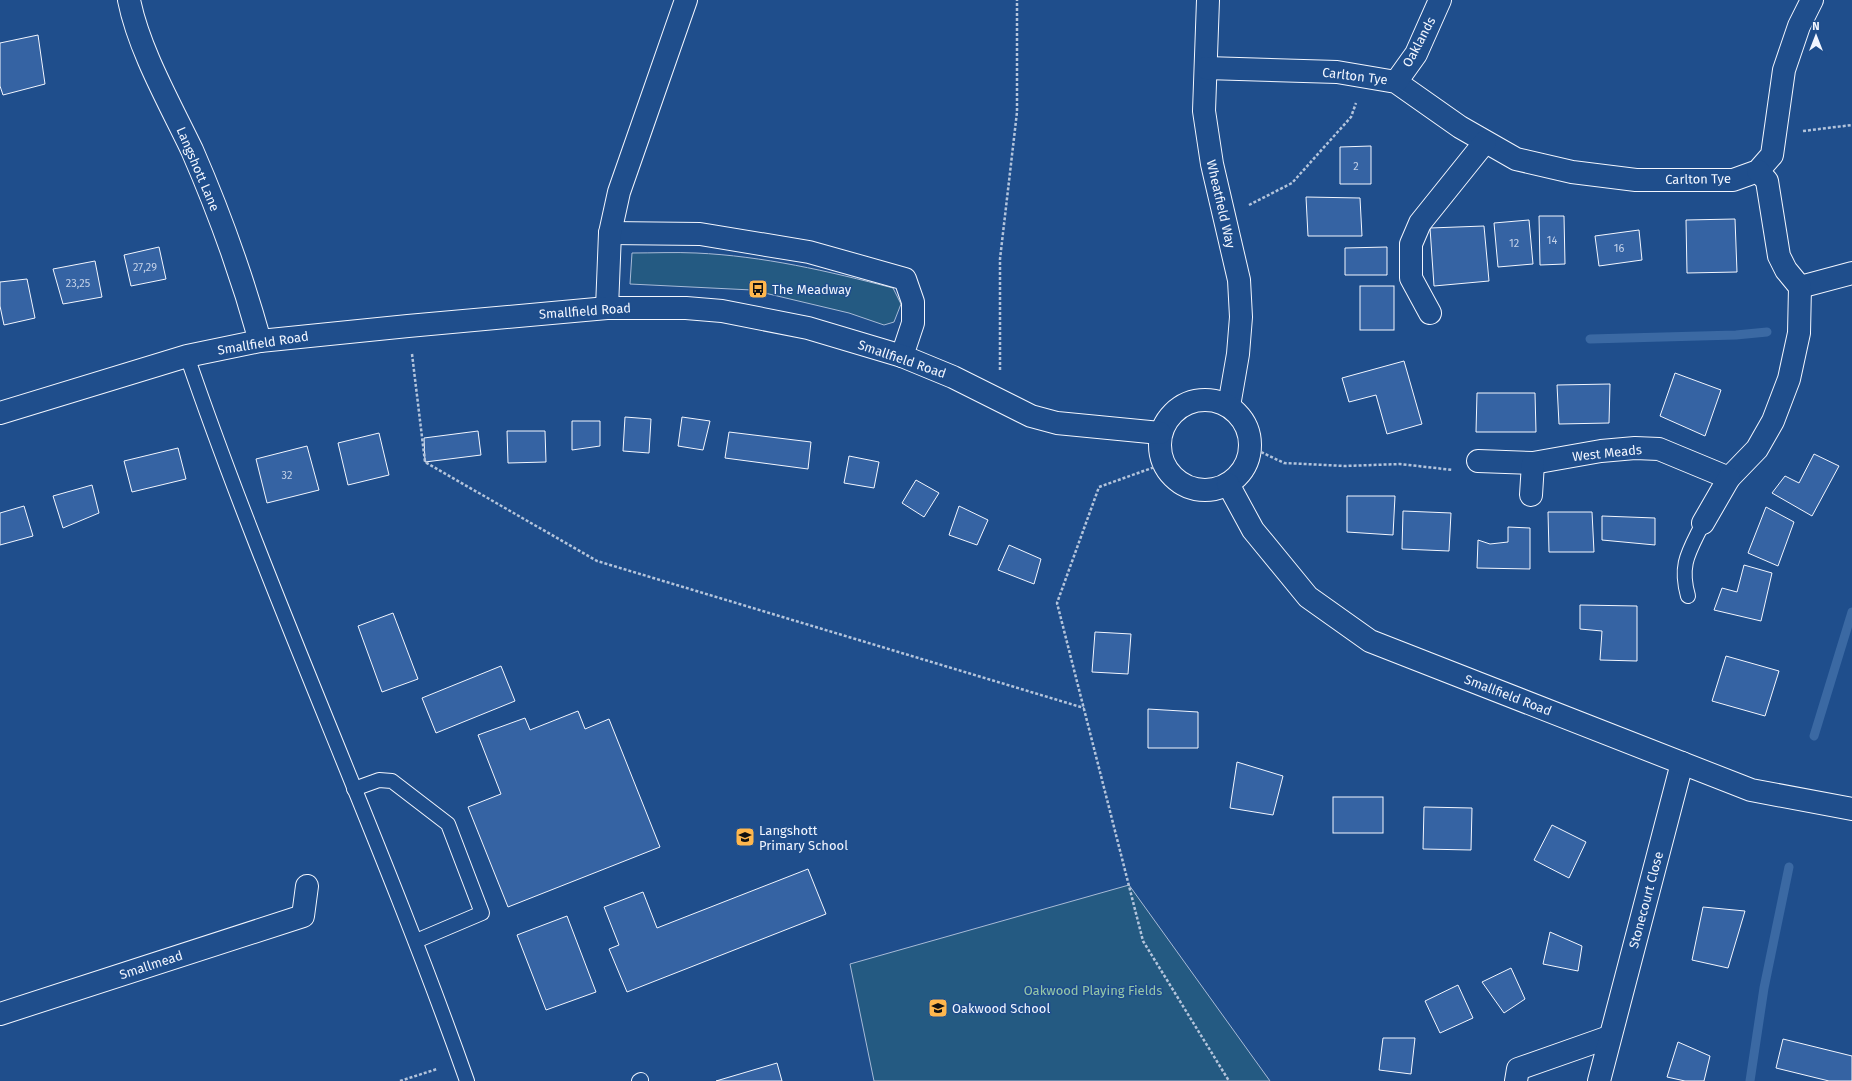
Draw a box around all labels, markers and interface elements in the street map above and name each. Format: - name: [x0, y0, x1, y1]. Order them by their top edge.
- street label: Oaklands: [1399, 14, 1439, 70]
- north arrow: [1796, 16, 1836, 56]
- text: N: [1812, 20, 1820, 33]
- street label: Carlton Tye: [1321, 65, 1389, 87]
- street label: Langshott Lane: [174, 125, 222, 213]
- street label: Wheatfield Way: [1204, 158, 1239, 250]
- house number: 2: [1353, 160, 1359, 173]
- street label: Carlton Tye: [1665, 171, 1731, 187]
- house number: 14: [1547, 234, 1557, 247]
- house number: 12: [1509, 237, 1519, 250]
- house number: 16: [1614, 242, 1624, 255]
- house number: 27,29: [133, 261, 157, 274]
- house number: 23,25: [66, 277, 91, 290]
- bus stop icon: The Meadway: [747, 278, 769, 300]
- place label: The Meadway: [772, 282, 852, 297]
- street label: Smallfield Road: [538, 300, 632, 322]
- street label: Smallfield Road: [216, 328, 310, 358]
- street label: Smallfield Road: [856, 337, 948, 381]
- street label: West Meads: [1571, 442, 1643, 464]
- house number: 32: [282, 469, 292, 482]
- street label: Smallfield Road: [1462, 671, 1554, 719]
- place label: Langshott Primary School: [759, 823, 848, 853]
- school or university icon: Langshott Primary School: [734, 826, 756, 848]
- street label: Stonecourt Close: [1626, 850, 1666, 950]
- street label: Smallmead: [117, 948, 185, 982]
- park label: Oakwood Playing Fields: [1024, 983, 1162, 998]
- school or university icon: Oakwood School: [927, 997, 949, 1019]
- place label: Oakwood School: [952, 1001, 1050, 1016]

